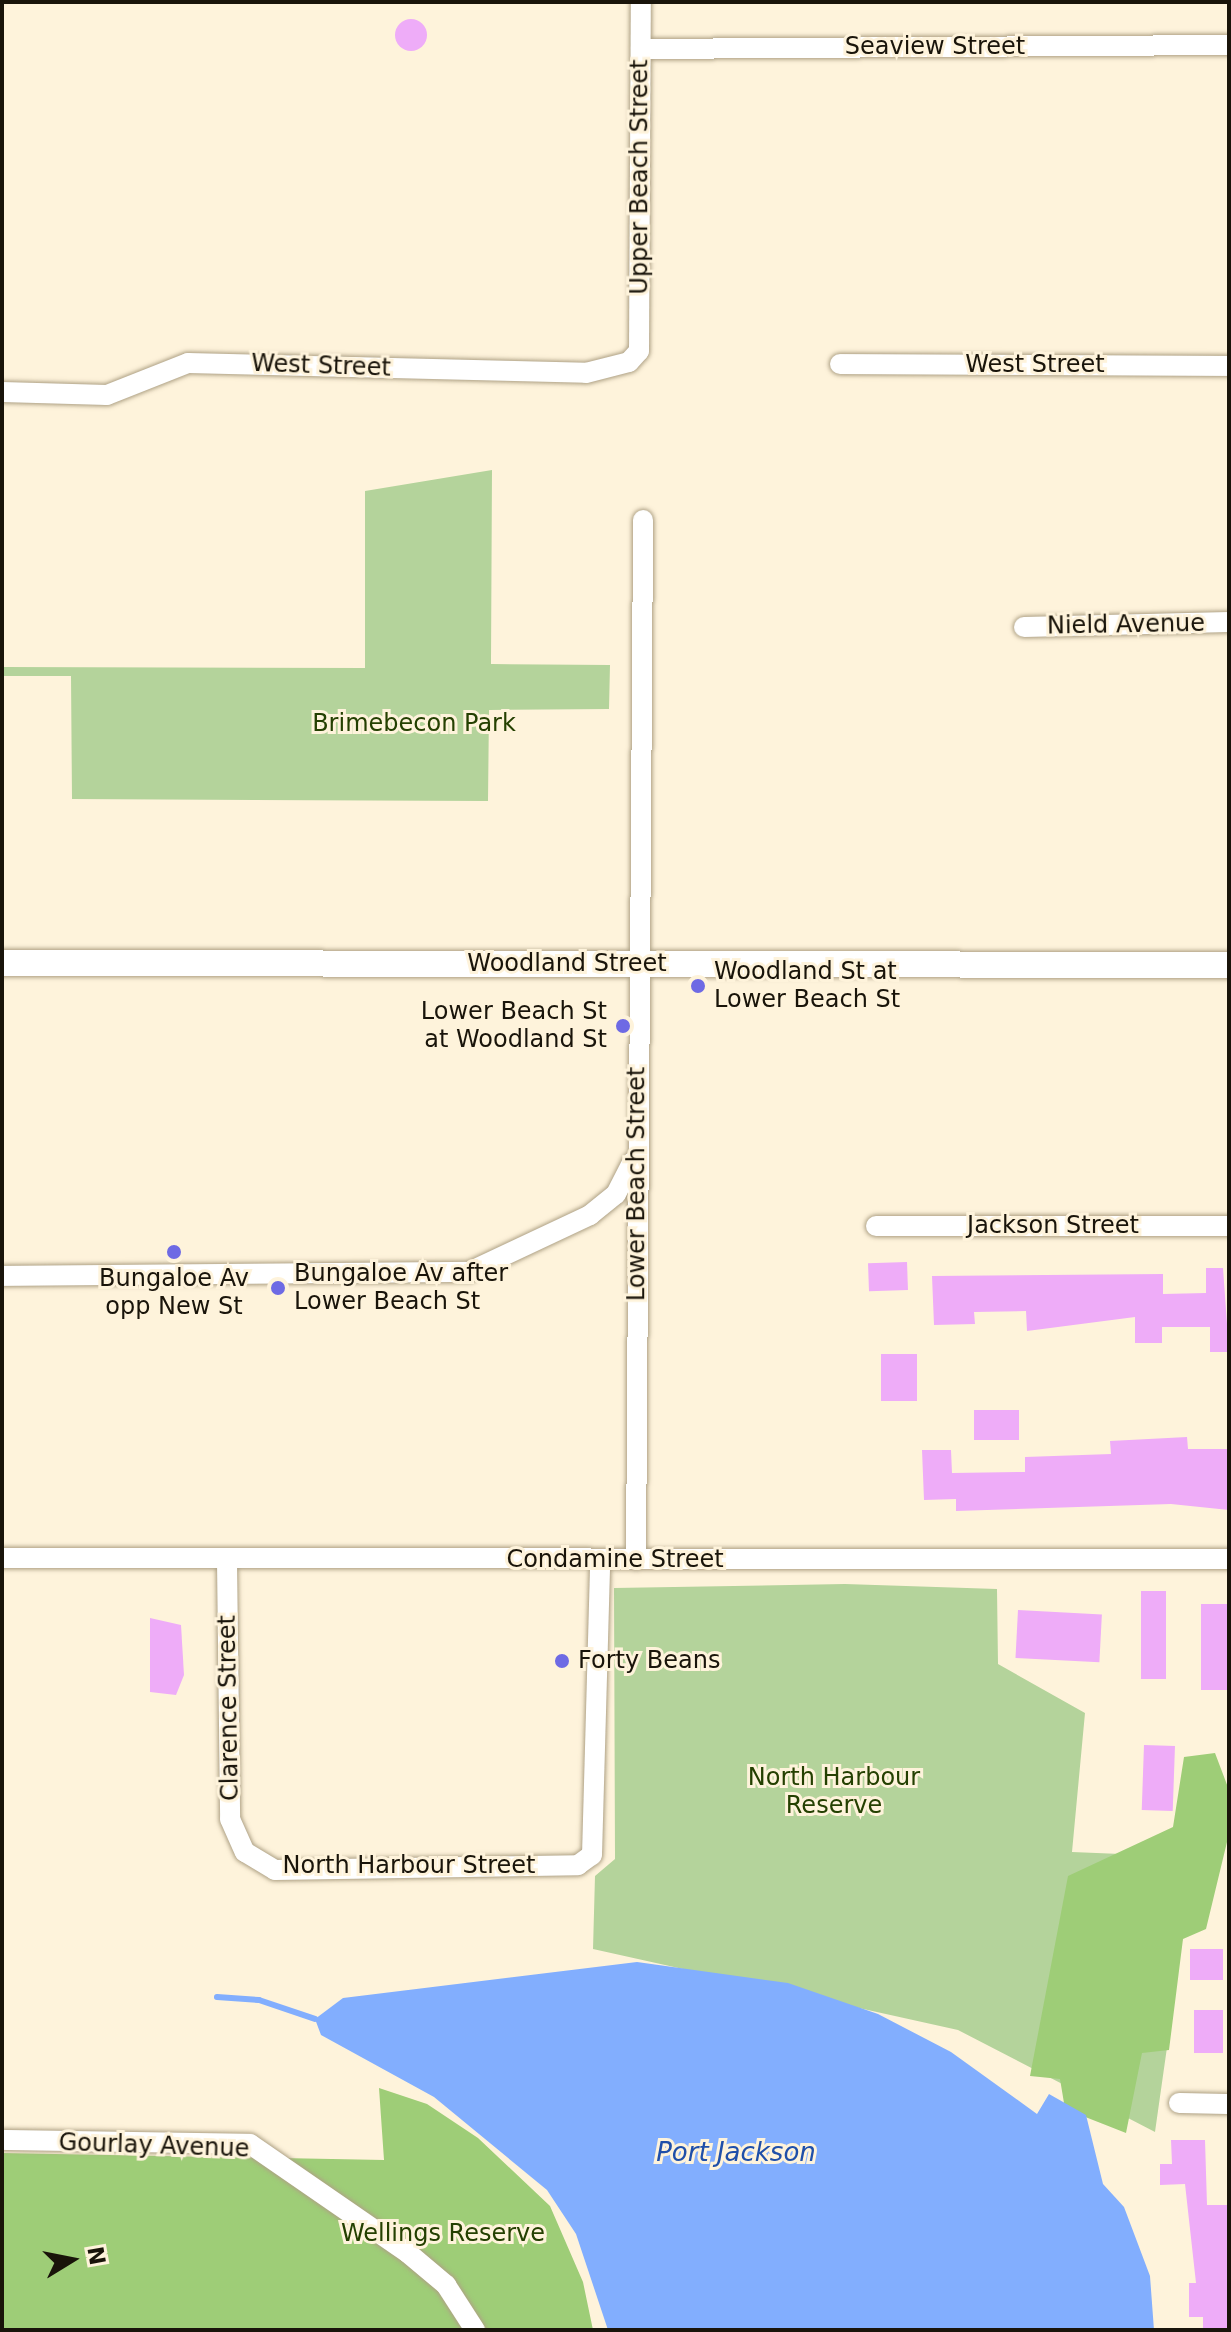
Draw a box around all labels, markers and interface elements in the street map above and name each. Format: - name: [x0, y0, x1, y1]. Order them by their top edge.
- street label: Seaview Street: [845, 33, 1025, 61]
- street label: Upper Beach Street: [626, 59, 654, 295]
- street label: West Street: [251, 349, 391, 383]
- street label: West Street: [965, 351, 1105, 379]
- street label: Nield Avenue: [1047, 609, 1205, 641]
- park label: Brimebecon Park: [312, 710, 516, 738]
- street label: Woodland Street: [467, 950, 667, 978]
- place label: Woodland St at Lower Beach St: [714, 958, 900, 1014]
- marker: Woodland St at Lower Beach St: [689, 977, 707, 995]
- place label: Lower Beach St at Woodland St: [421, 998, 607, 1054]
- marker: Lower Beach St at Woodland St: [614, 1017, 632, 1035]
- street label: Lower Beach Street: [623, 1067, 651, 1301]
- street label: Jackson Street: [967, 1212, 1139, 1240]
- marker: Bungaloe Av opp New St: [165, 1243, 183, 1261]
- place label: Bungaloe Av after Lower Beach St: [294, 1260, 508, 1316]
- place label: Bungaloe Av opp New St: [99, 1265, 249, 1321]
- marker: Bungaloe Av after Lower Beach St: [269, 1279, 287, 1297]
- street label: Condamine Street: [506, 1546, 724, 1574]
- street label: Clarence Street: [213, 1615, 245, 1801]
- place label: Forty Beans: [578, 1647, 720, 1675]
- marker: Forty Beans: [553, 1652, 571, 1670]
- park label: North Harbour Reserve: [748, 1764, 920, 1820]
- street label: North Harbour Street: [283, 1852, 535, 1880]
- street label: Gourlay Avenue: [58, 2128, 250, 2164]
- water label: Port Jackson: [656, 2137, 816, 2169]
- north arrow: [32, 2220, 112, 2300]
- park label: Wellings Reserve: [341, 2220, 545, 2248]
- text: N: [82, 2244, 110, 2267]

